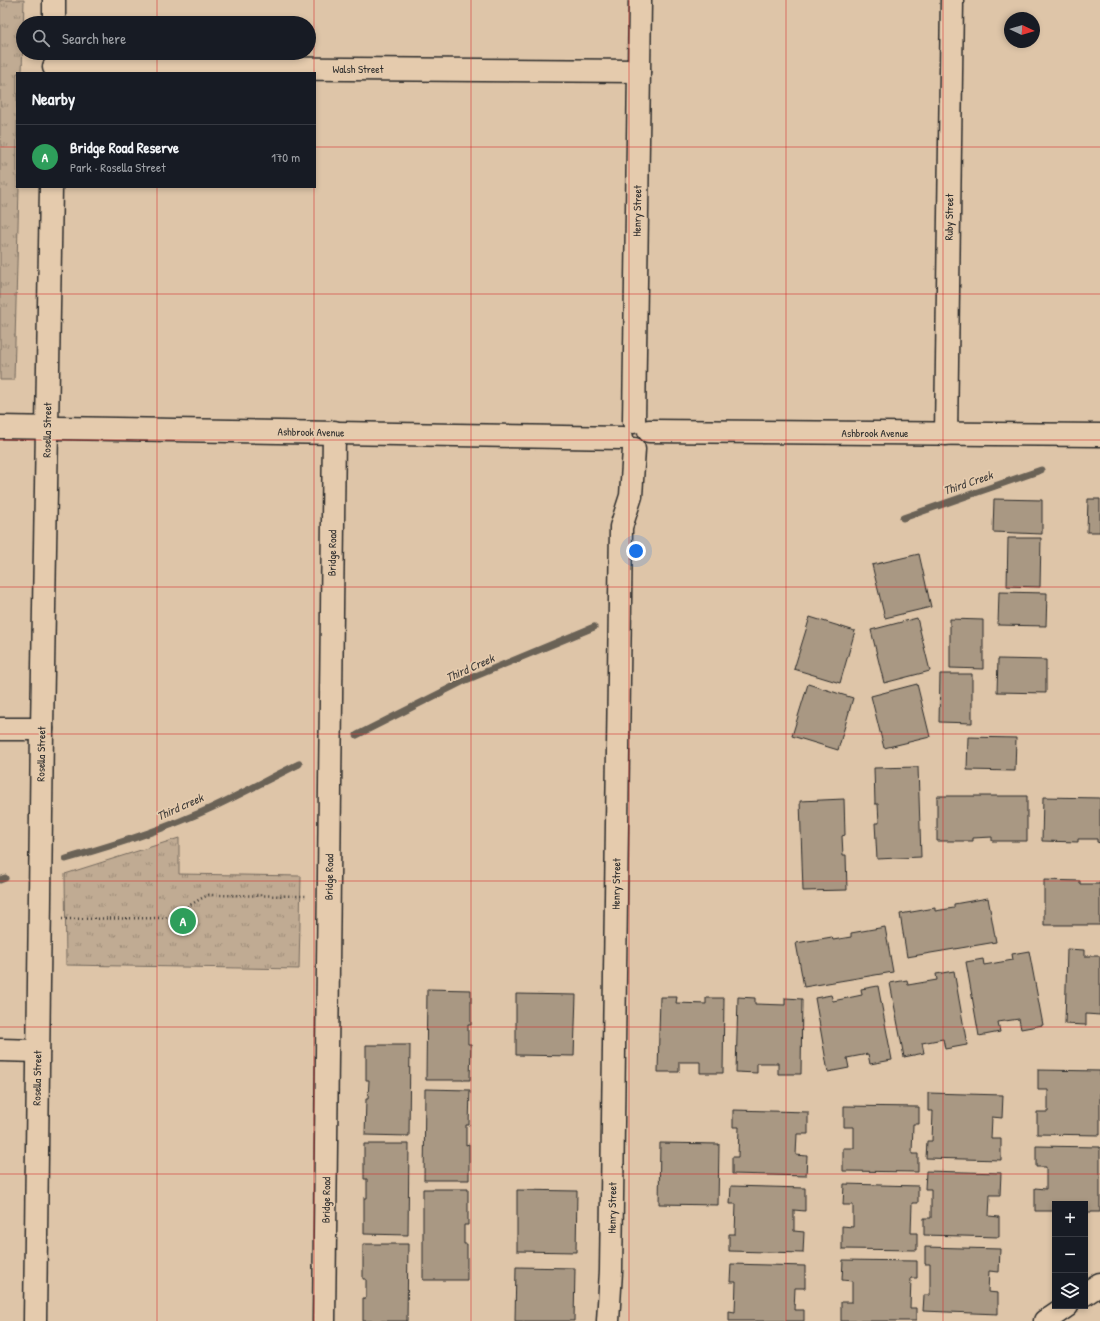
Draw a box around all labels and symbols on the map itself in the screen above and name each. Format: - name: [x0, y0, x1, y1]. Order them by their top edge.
- north arrow: [1004, 12, 1040, 48]
- street label: Walsh Street: [332, 62, 384, 76]
- street label: Henry Street: [630, 185, 644, 237]
- street label: Ruby Street: [942, 193, 956, 240]
- street label: Rosella Street: [40, 402, 54, 458]
- street label: Ashbrook Avenue: [277, 424, 345, 440]
- street label: Ashbrook Avenue: [842, 426, 909, 440]
- water label: Third Creek: [941, 466, 996, 499]
- street label: Bridge Road: [325, 529, 339, 576]
- your location: [626, 541, 646, 561]
- water label: Third Creek: [443, 649, 498, 686]
- street label: Rosella Street: [34, 726, 48, 782]
- water label: Third creek: [154, 788, 207, 824]
- street label: Bridge Road: [322, 853, 336, 900]
- street label: Henry Street: [609, 858, 623, 910]
- pin: A: [170, 906, 196, 936]
- street label: Rosella Street: [30, 1050, 44, 1106]
- street label: Bridge Road: [319, 1176, 333, 1223]
- street label: Henry Street: [605, 1182, 619, 1234]

